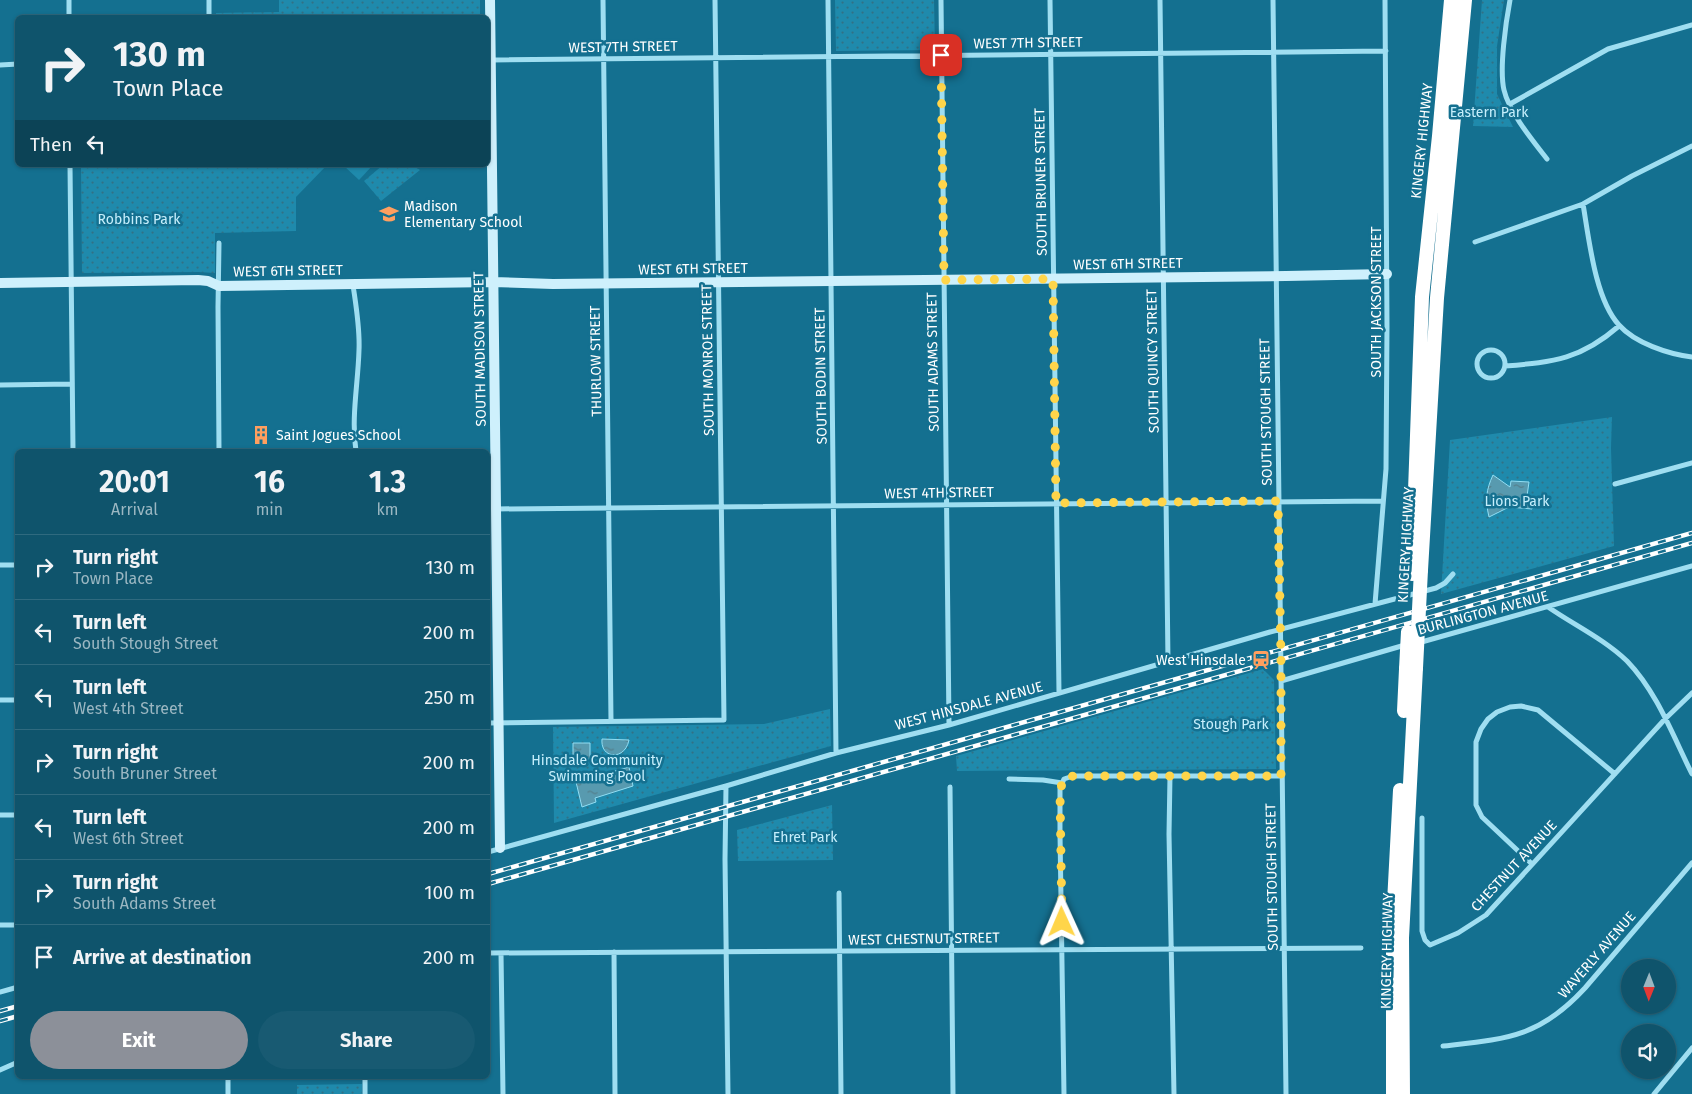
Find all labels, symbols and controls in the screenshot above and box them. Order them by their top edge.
text: 130 m [113,33,206,75]
pin [920,34,962,76]
street label: WEST 7TH STREET [973,34,1083,52]
icon: right [30,35,95,100]
street label: WEST 7TH STREET [568,38,678,56]
icon: arrive [927,41,955,69]
text: Town Place [113,75,223,102]
street label: KINGERY HIGHWAY [1407,82,1437,200]
park label: Eastern Park [1450,104,1529,121]
street label: SOUTH BRUNER STREET [1031,107,1051,256]
icon: left [82,130,110,158]
text: Then [30,133,72,156]
place label: Madison Elementary School [404,198,522,231]
school or university icon: Madison Elementary School [378,203,400,225]
park label: Robbins Park [97,211,181,228]
street label: SOUTH JACKSON STREET [1368,226,1385,378]
street label: WEST 6TH STREET [1073,255,1184,273]
street label: WEST 6TH STREET [638,260,749,278]
street label: WEST 6TH STREET [233,262,344,280]
street label: SOUTH MADISON STREET [470,271,490,427]
street label: SOUTH MONROE STREET [698,283,718,436]
street label: SOUTH QUINCY STREET [1143,288,1163,433]
street label: SOUTH ADAMS STREET [923,291,943,432]
street label: THURLOW STREET [587,305,605,417]
street label: SOUTH BODIN STREET [811,307,831,445]
street label: SOUTH STOUGH STREET [1256,337,1276,486]
building icon: Saint Jogues School [250,424,272,446]
place label: Saint Jogues School [276,427,401,444]
text: 20:01 [99,464,170,500]
text: 16 [254,464,285,500]
text: 1.3 [369,464,406,500]
street label: WEST 4TH STREET [884,484,995,502]
street label: KINGERY HIGHWAY [1394,486,1418,604]
park label: Lions Park [1484,493,1550,510]
text: Arrival [111,500,158,519]
text: min [256,500,283,519]
text: km [376,500,398,519]
text: Turn right [73,546,158,569]
icon: right [30,553,58,581]
text: 130 m [425,556,475,579]
text: Town Place [73,569,153,588]
street label: BURLINGTON AVENUE [1416,587,1550,639]
text: Turn left [73,611,147,634]
icon: left [30,618,58,646]
text: 200 m [423,621,475,644]
text: South Stough Street [73,634,218,653]
station icon: West Hinsdale [1250,649,1272,671]
place label: West Hinsdale [1156,652,1246,669]
text: Turn left [73,676,147,699]
street label: WEST HINSDALE AVENUE [893,678,1045,734]
icon: left [30,683,58,711]
text: 250 m [424,686,475,709]
text: West 4th Street [73,699,184,718]
park label: Stough Park [1193,716,1270,733]
text: Turn right [73,741,158,764]
icon: right [30,748,58,776]
text: 200 m [423,751,475,774]
park label: Hinsdale Community Swimming Pool [531,752,663,785]
text: South Bruner Street [73,764,217,783]
street label: SOUTH STOUGH STREET [1262,802,1282,951]
text: Turn left [73,806,147,829]
icon: left [30,813,58,841]
text: 200 m [423,816,475,839]
street label: CHESTNUT AVENUE [1467,817,1561,915]
text: West 6th Street [73,829,184,848]
park label: Ehret Park [773,829,838,846]
text: Turn right [73,871,158,894]
icon: right [30,878,58,906]
text: 100 m [424,881,475,904]
street label: KINGERY HIGHWAY [1377,892,1397,1009]
text: South Adams Street [73,894,216,913]
position arrow [1035,895,1087,947]
street label: WAVERLY AVENUE [1555,908,1639,1002]
street label: WEST CHESTNUT STREET [848,929,1001,949]
icon: arrive [30,943,58,971]
text: Arrive at destination [73,946,252,969]
text: 200 m [423,946,475,969]
north arrow [1621,959,1676,1014]
map controls [1621,959,1676,1079]
button: Exit [30,1011,248,1069]
button: Share [258,1011,475,1069]
button: sound [1621,1024,1676,1079]

